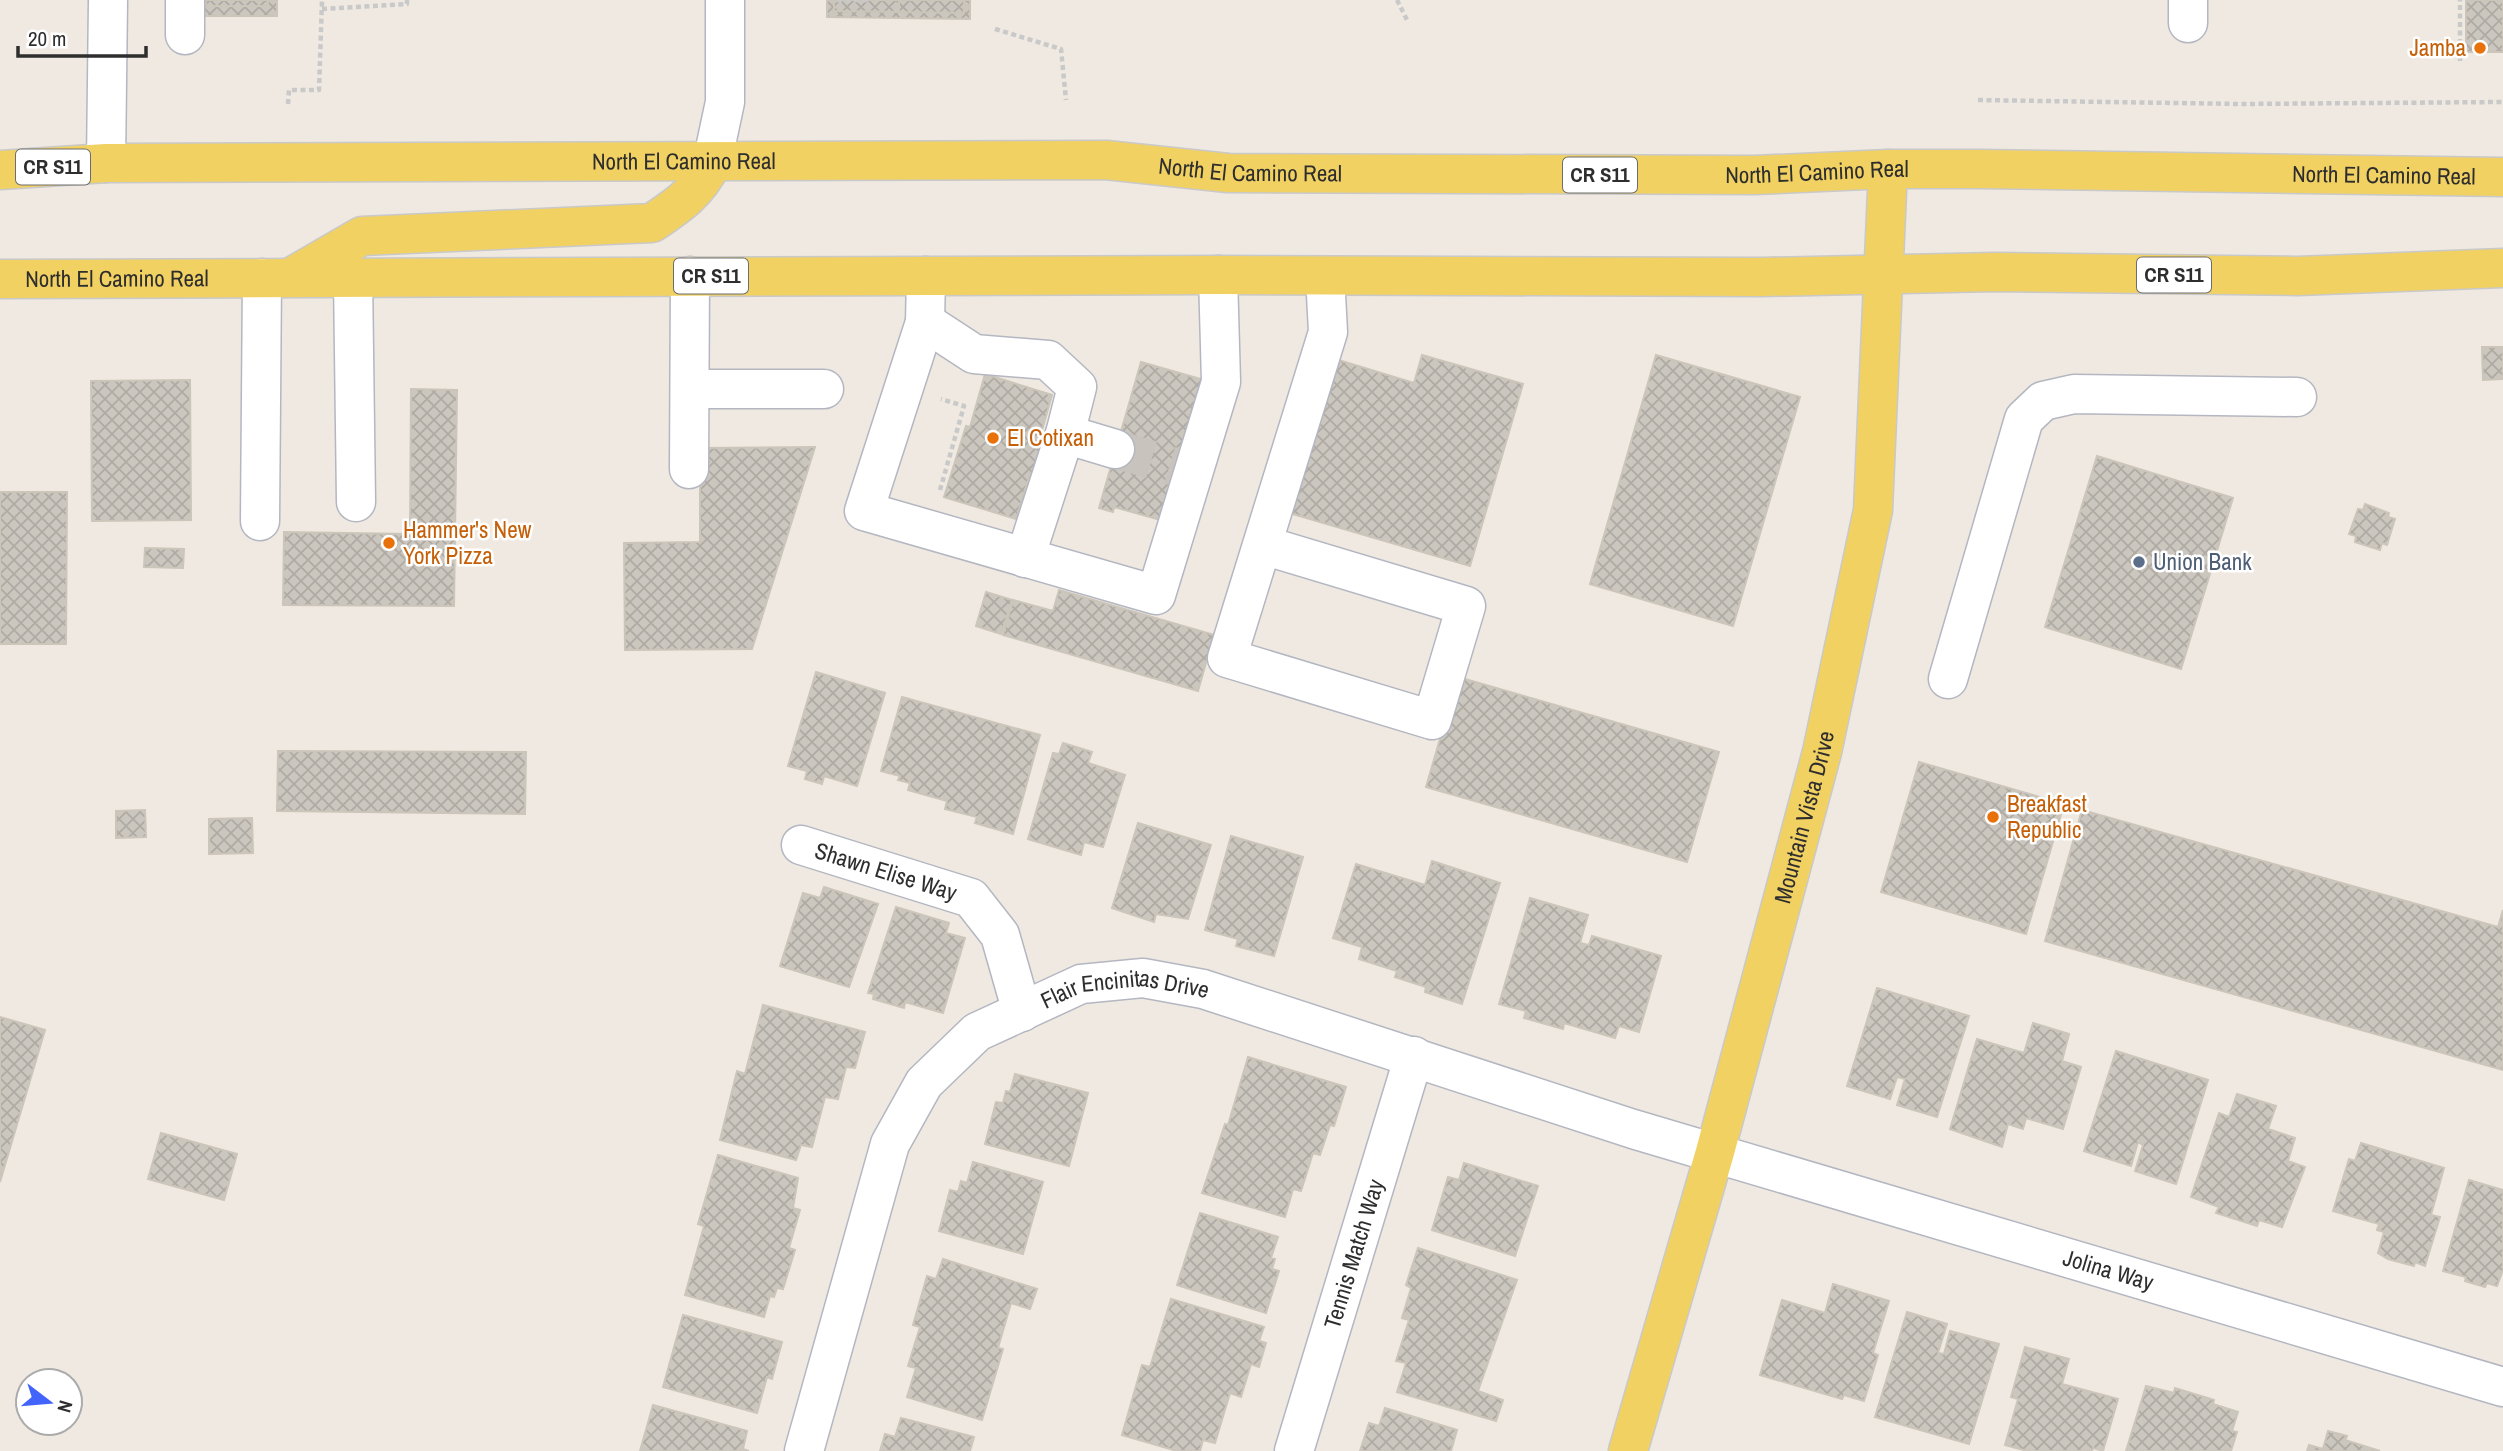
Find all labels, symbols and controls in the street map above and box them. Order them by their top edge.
scale bar [18,14,145,58]
text: 20 m [28,24,66,53]
place label: Jamba [2409,32,2467,63]
marker: Jamba [2472,40,2488,56]
street label: North El Camino Real [592,145,776,177]
road number: CR S11 [16,150,90,184]
street label: North El Camino Real [1157,150,1342,188]
street label: North El Camino Real [1725,153,1909,190]
road number: CR S11 [1563,158,1637,192]
street label: North El Camino Real [2292,158,2476,192]
road number: CR S11 [674,258,748,294]
road number: CR S11 [2137,258,2211,292]
street label: North El Camino Real [25,262,209,294]
place label: El Cotixan [1007,422,1094,453]
marker: El Cotixan [985,430,1001,446]
place label: Hammer's New York Pizza [403,514,532,571]
marker: Hammer's New York Pizza [381,535,397,551]
place label: Union Bank [2153,546,2252,577]
marker: Union Bank [2131,554,2147,570]
street label: Mountain Vista Drive [1766,728,1841,907]
place label: Breakfast Republic [2007,788,2087,845]
marker: Breakfast Republic [1985,809,2001,825]
street label: Shawn Elise Way [811,834,962,908]
street label: Flair Encinitas Drive [1035,962,1214,1016]
street label: Tennis Match Way [1316,1175,1391,1332]
street label: Jolina Way [2060,1241,2158,1298]
north arrow [14,1367,84,1437]
text: N [51,1398,79,1416]

